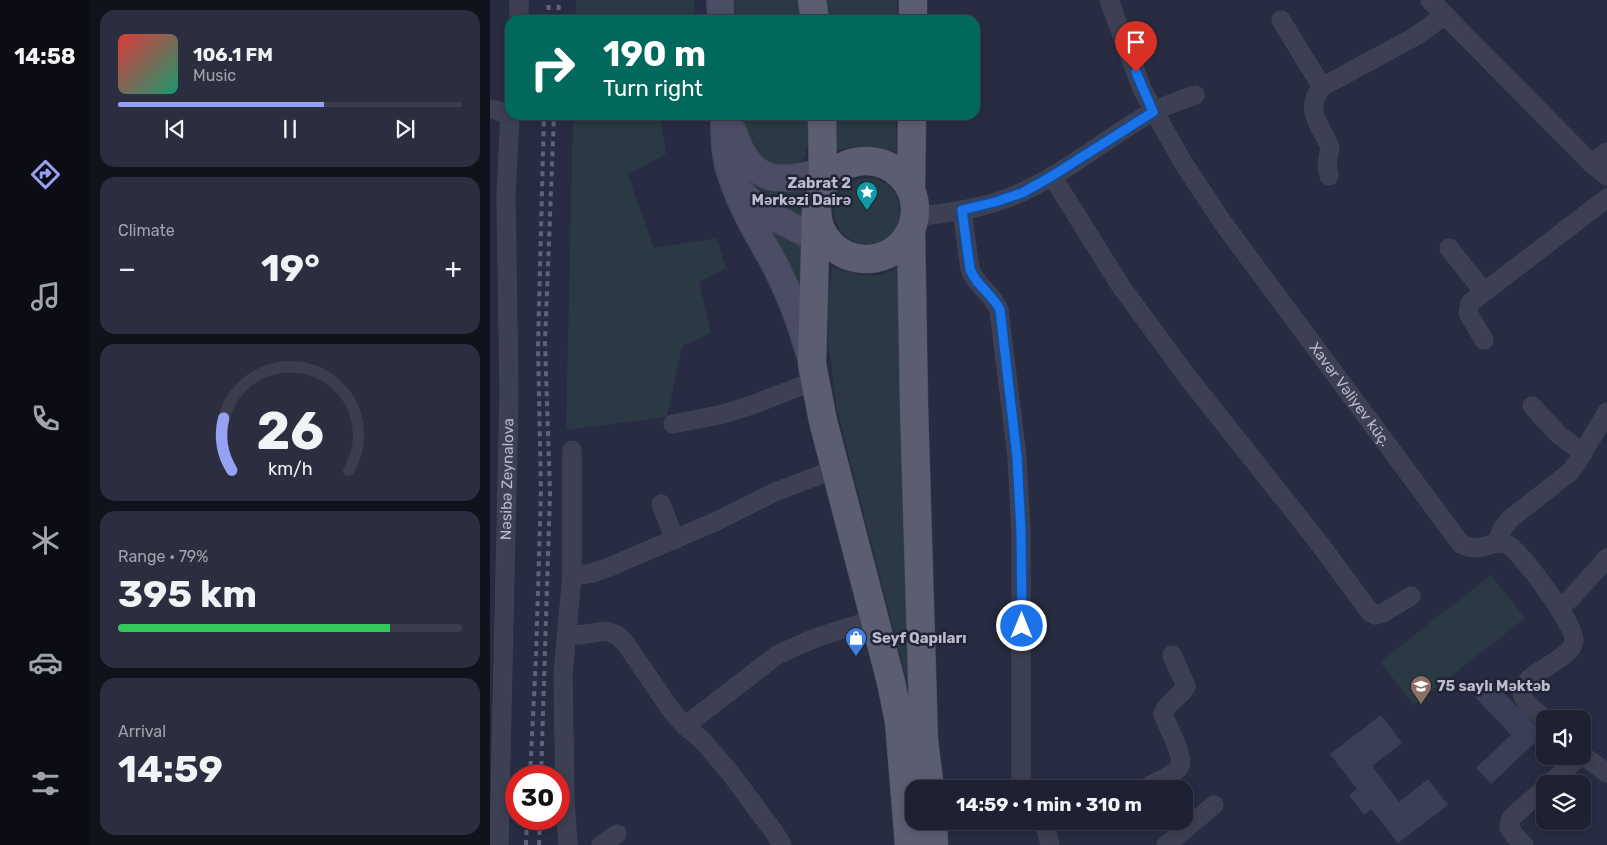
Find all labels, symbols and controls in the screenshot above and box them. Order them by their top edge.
pin [1115,21,1157,72]
icon: arrive [1122,28,1150,56]
text: 190 m [603,33,706,75]
icon: right [520,35,585,100]
text: 14:58 [14,43,76,70]
text: 106.1 FM [193,43,273,66]
text: Music [193,66,236,85]
text: Turn right [603,75,703,102]
icon: previous [161,115,189,143]
icon: pause [276,115,304,143]
icon: next [391,115,419,143]
icon: directions [28,157,63,192]
place label: Zabrat 2 Mərkəzi Dairə [751,174,851,209]
place icon: Zabrat 2 Mərkəzi Dairə [855,180,879,211]
text: Climate [118,221,175,240]
text: 19° [261,245,320,291]
text: − [118,252,136,285]
text: + [445,252,462,285]
icon: music [28,279,63,314]
street label: Xavər Vəliyev küç. [1306,339,1395,450]
text: 26 [256,400,324,462]
icon: phone [28,401,63,436]
street label: Nəsibə Zeynalova [497,418,517,540]
text: km/h [268,458,312,479]
icon: climate [28,523,63,558]
text: Range · 79% [118,547,209,566]
text: 395 km [118,571,257,617]
position arrow [995,599,1047,651]
shop icon: Seyf Qapıları [844,626,868,657]
place label: Seyf Qapıları [872,629,967,647]
icon: car [28,645,63,680]
school or university icon: 75 saylı Məktəb [1409,674,1433,705]
place label: 75 saylı Məktəb [1437,677,1550,695]
map controls [1536,710,1591,830]
button: sound [1536,710,1591,765]
text: Arrival [118,722,166,741]
text: 14:59 [118,746,223,792]
speed limit sign: 30 [505,765,570,830]
icon: filters [28,766,63,801]
button: layers [1536,775,1591,830]
text: 14:59 · 1 min · 310 m [956,793,1142,816]

